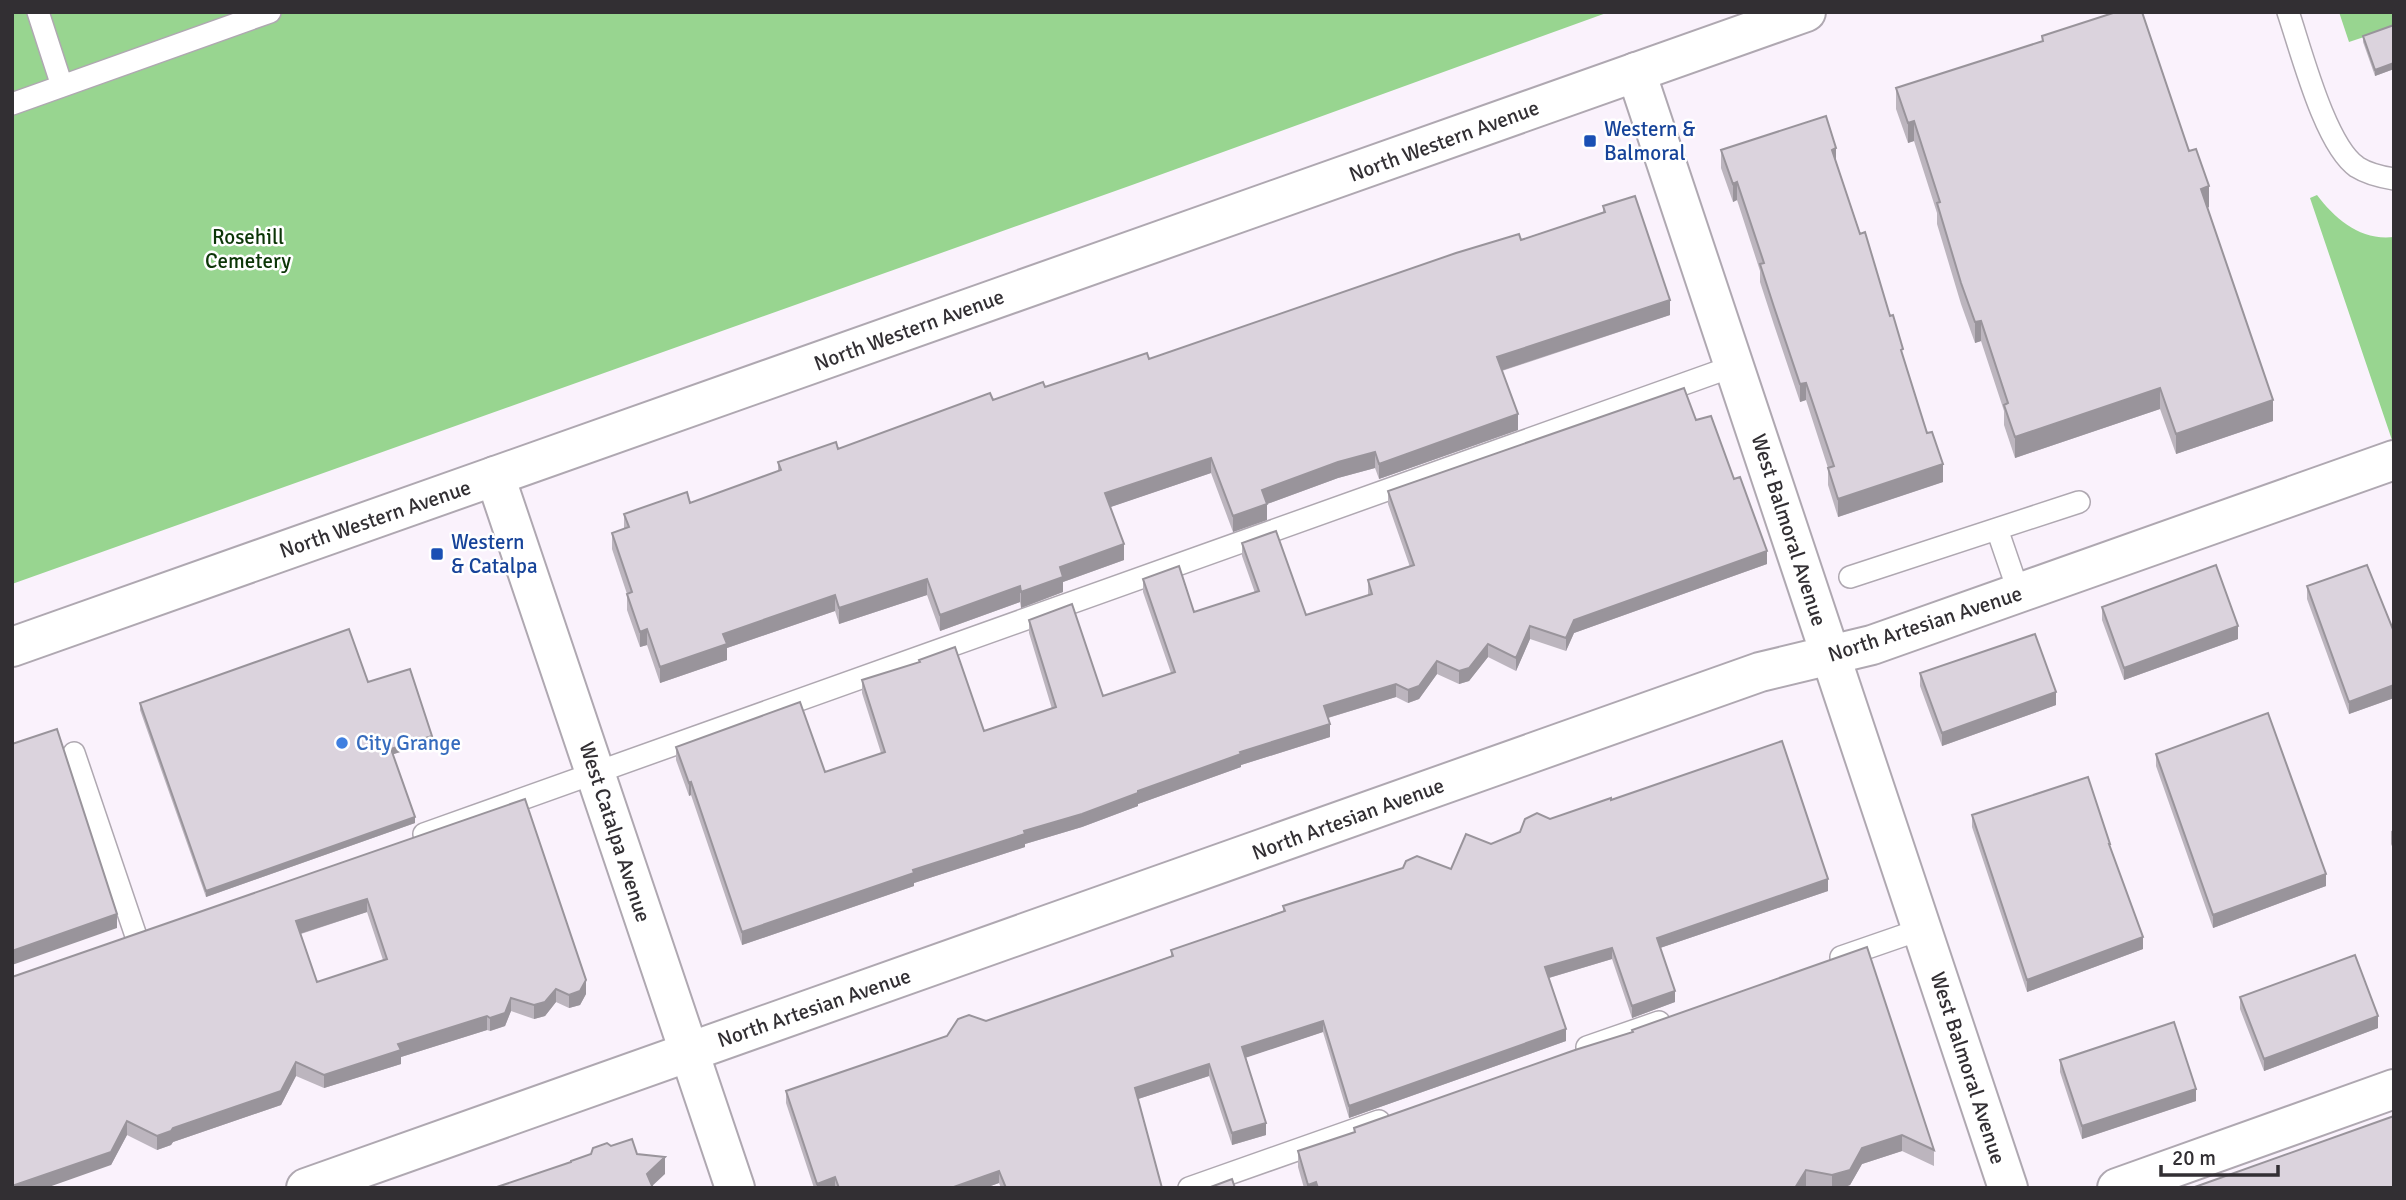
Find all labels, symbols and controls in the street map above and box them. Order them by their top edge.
street label: North Western Avenue [1345,94,1543,188]
place label: Western & Balmoral [1604,116,1695,166]
marker: Western & Balmoral [1582,133,1598,149]
park label: Rosehill Cemetery [205,224,291,274]
street label: North Western Avenue [810,283,1008,377]
street label: West Balmoral Avenue [1746,431,1832,629]
street label: North Western Avenue [276,474,474,564]
place label: Western & Catalpa [451,529,538,579]
marker: Western & Catalpa [429,546,445,562]
street label: North Artesian Avenue [1825,580,2025,668]
place label: City Grange [356,730,461,756]
marker: City Grange [334,735,350,751]
street label: West Catalpa Avenue [574,739,656,925]
street label: North Artesian Avenue [1248,772,1448,866]
street label: North Artesian Avenue [714,963,914,1053]
street label: West Balmoral Avenue [1925,969,2011,1167]
scale bar [2161,1134,2278,1178]
text: 20 m [2172,1145,2216,1171]

